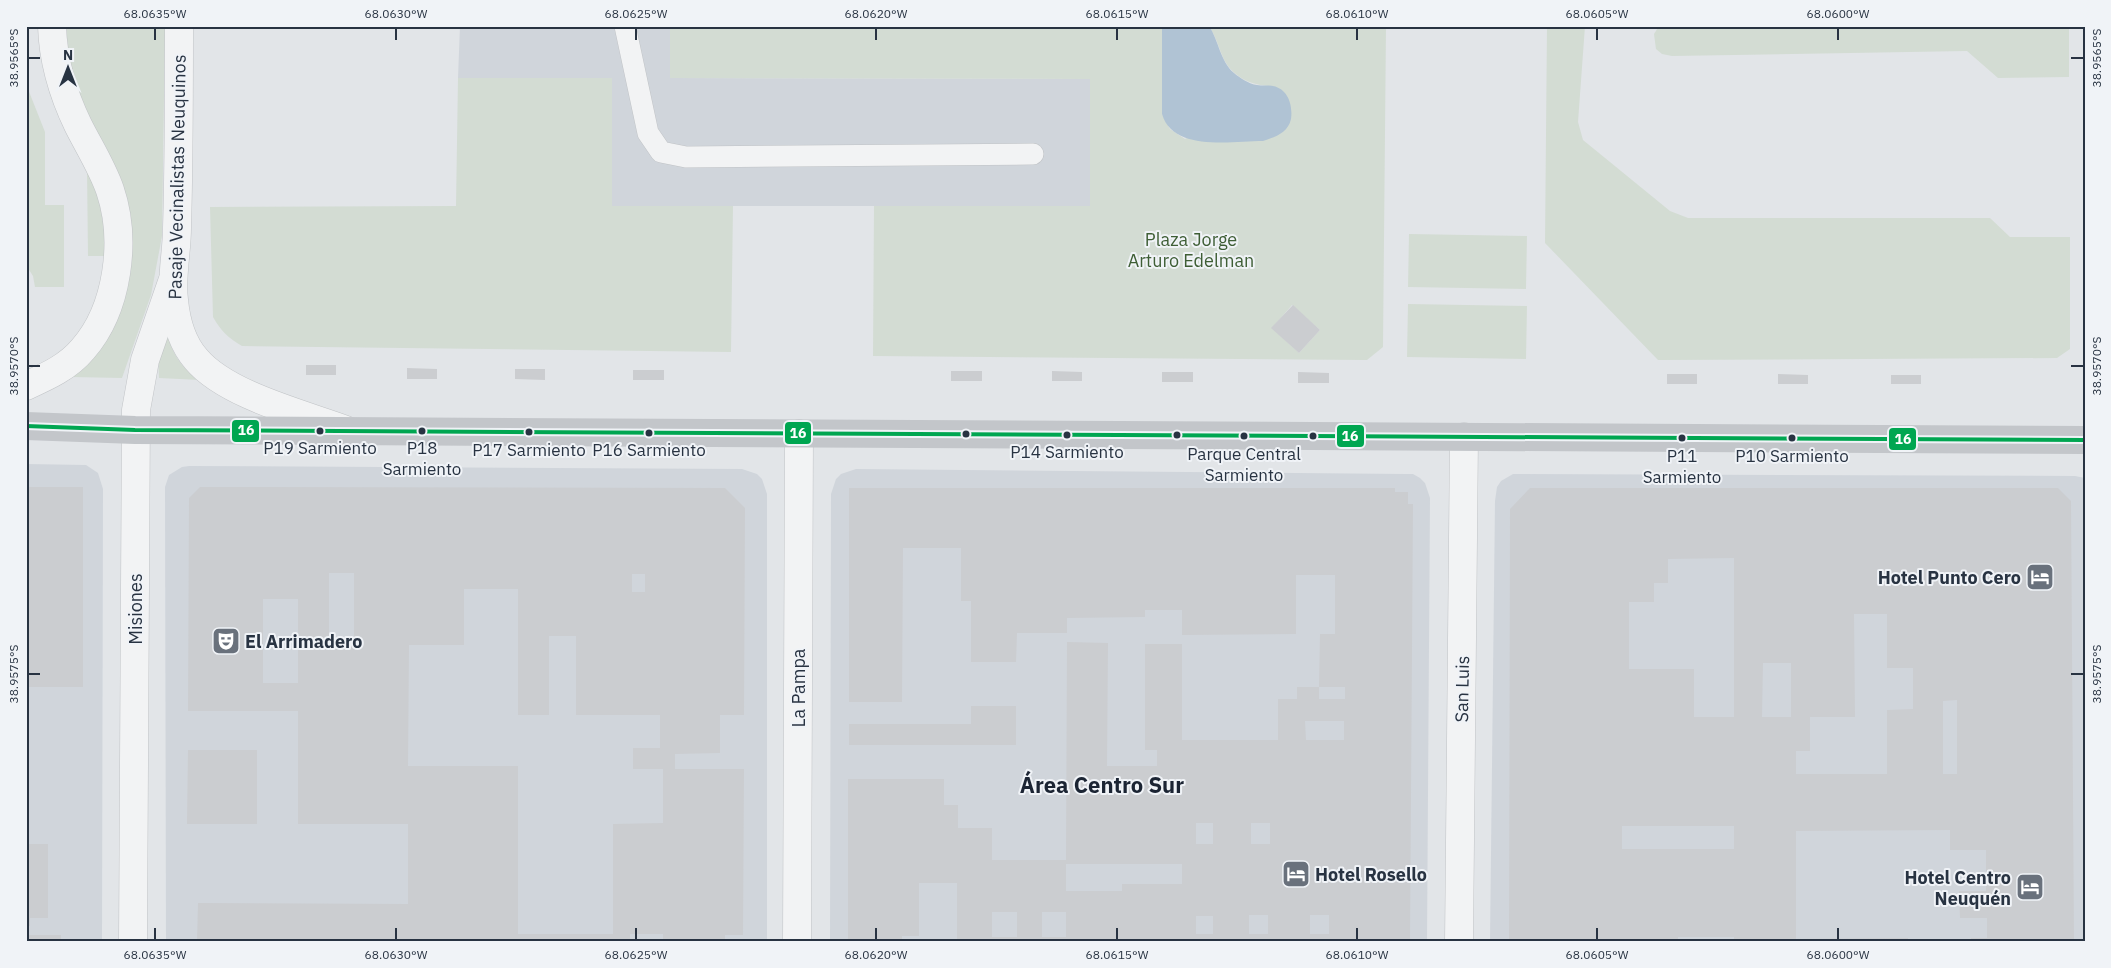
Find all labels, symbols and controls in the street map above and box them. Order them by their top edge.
text: 68.0635°W [124,6,187,21]
text: 68.0630°W [365,6,428,21]
text: 68.0625°W [605,6,668,21]
text: 68.0620°W [845,6,908,21]
text: 68.0615°W [1086,6,1149,21]
text: 68.0610°W [1326,6,1389,21]
text: 68.0605°W [1566,6,1629,21]
text: 68.0600°W [1807,6,1870,21]
text: 38.9565°S [6,28,21,88]
text: 38.9565°S [2089,28,2104,88]
north arrow [42,42,92,92]
text: N [63,46,73,64]
street label: Pasaje Vecinalistas Neuquinos [163,54,191,300]
park label: Plaza Jorge Arturo Edelman [1128,228,1254,272]
text: 38.9570°S [6,336,21,396]
text: 38.9570°S [2089,336,2104,396]
line badge: 16 [231,419,260,443]
text: 16 [238,421,254,439]
line badge: 16 [784,421,812,445]
text: 16 [790,424,806,442]
line badge: 16 [1336,424,1365,448]
marker: P19 Sarmiento [315,426,325,436]
marker: P18 Sarmiento [417,426,427,436]
marker: P17 Sarmiento [524,427,534,437]
text: 16 [1342,427,1358,445]
line badge: 16 [1888,427,1917,451]
marker: P16 Sarmiento [644,428,654,438]
unlabelled marker [961,429,971,439]
marker: P14 Sarmiento [1062,430,1072,440]
unlabelled marker [1172,430,1182,440]
text: 16 [1895,430,1911,448]
marker: Parque Central Sarmiento [1239,431,1249,441]
unlabelled marker [1308,431,1318,441]
marker: P11 Sarmiento [1677,433,1687,443]
marker: P10 Sarmiento [1787,433,1797,443]
place label: P19 Sarmiento [263,437,377,459]
place label: P18 Sarmiento [383,437,461,480]
place label: P17 Sarmiento [472,439,586,461]
place label: P16 Sarmiento [592,439,706,461]
place label: P14 Sarmiento [1010,441,1124,463]
place label: Parque Central Sarmiento [1187,443,1301,486]
place label: P11 Sarmiento [1643,445,1721,488]
place label: P10 Sarmiento [1735,445,1849,467]
hotel icon: Hotel Punto Cero [2025,562,2055,592]
place label: Hotel Punto Cero [1878,566,2021,589]
street label: Misiones [124,573,147,645]
theatre icon: El Arrimadero [211,626,241,656]
place label: El Arrimadero [245,630,362,653]
text: 38.9575°S [6,644,21,704]
text: 38.9575°S [2089,644,2104,704]
street label: La Pampa [787,648,810,727]
street label: San Luis [1450,655,1474,723]
district label: Área Centro Sur [1020,770,1184,799]
hotel icon: Hotel Rosello [1281,859,1311,889]
place label: Hotel Rosello [1315,863,1427,886]
place label: Hotel Centro Neuquén [1904,866,2011,910]
hotel icon: Hotel Centro Neuquén [2015,872,2045,902]
text: 68.0635°W [124,947,187,962]
text: 68.0630°W [365,947,428,962]
text: 68.0625°W [605,947,668,962]
text: 68.0620°W [845,947,908,962]
text: 68.0615°W [1086,947,1149,962]
text: 68.0610°W [1326,947,1389,962]
text: 68.0605°W [1566,947,1629,962]
text: 68.0600°W [1807,947,1870,962]

